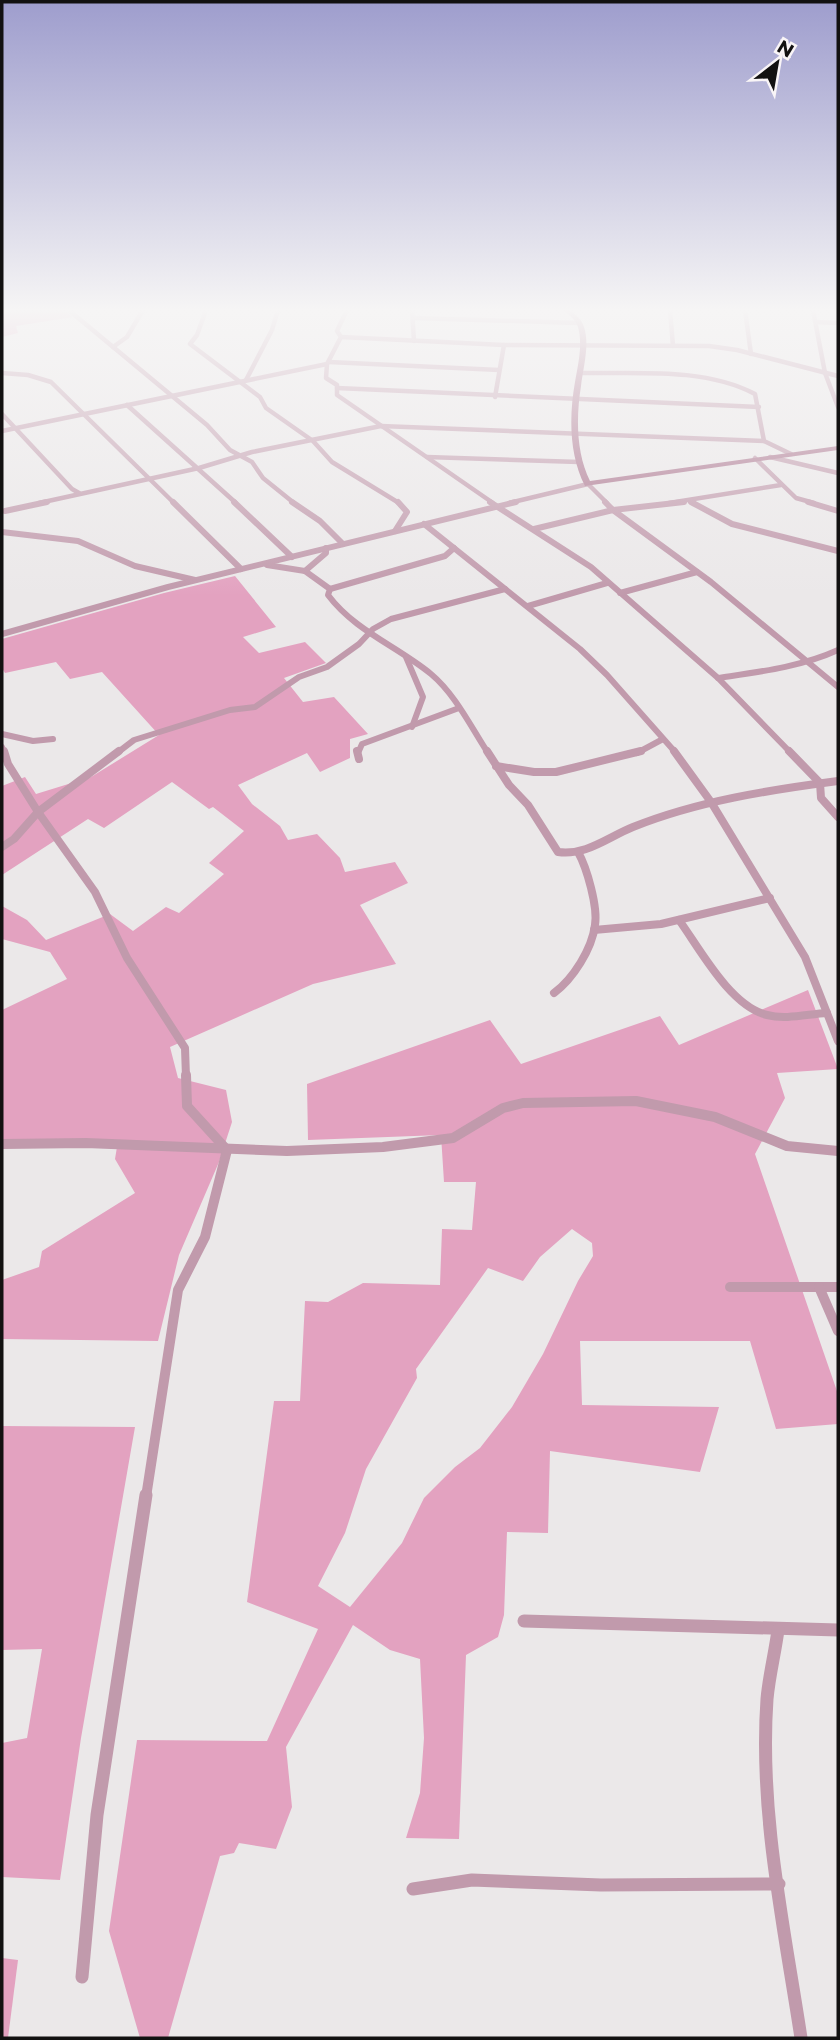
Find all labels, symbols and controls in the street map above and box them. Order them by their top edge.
north arrow [742,28,812,98]
text: N [773,35,798,63]

